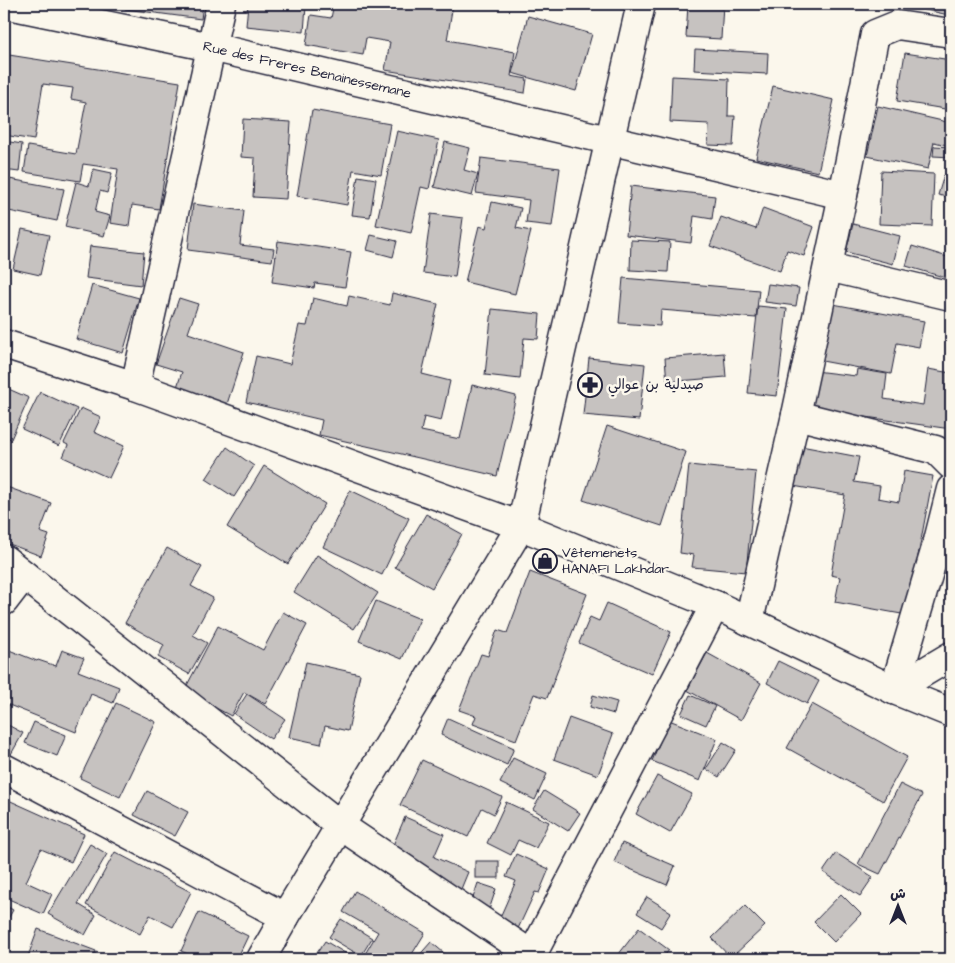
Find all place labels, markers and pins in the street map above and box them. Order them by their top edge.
pharmacy icon: صيدلية بن عوالي [577,372,603,398]
place label: صيدلية بن عوالي [608,375,704,397]
place label: Vêtemenets HANAFI Lakhdar [562,543,669,579]
shop icon: Vêtemenets HANAFI Lakhdar [532,548,558,574]

